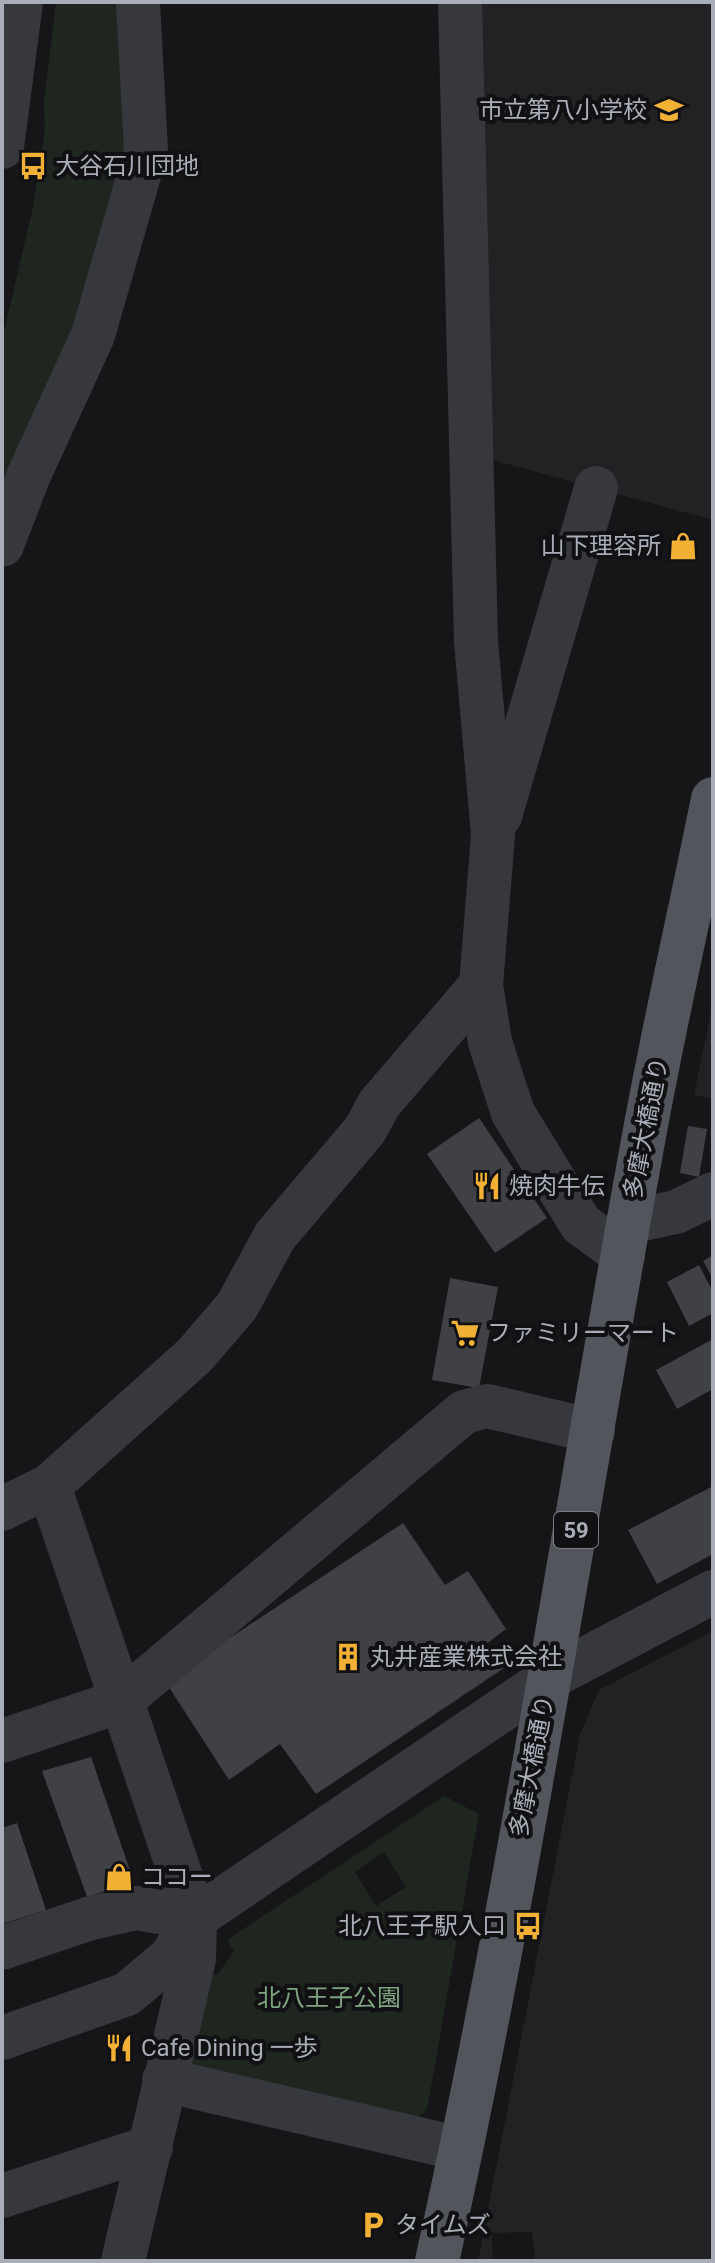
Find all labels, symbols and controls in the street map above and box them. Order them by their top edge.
school or university icon: 市立第八小学校 [654,95,684,125]
place label: 市立第八小学校 [479,96,647,124]
bus stop icon: 大谷石川団地 [18,151,48,181]
place label: 大谷石川団地 [55,152,199,180]
shop icon: 山下理容所 [668,531,698,561]
place label: 山下理容所 [541,532,661,560]
street label: 多摩大橋通り [619,1055,673,1201]
restaurant icon: 焼肉牛伝 [472,1171,502,1201]
place label: 焼肉牛伝 [509,1172,605,1200]
supermarket icon: ファミリーマート [450,1318,480,1348]
place label: ファミリーマート [487,1319,679,1347]
road number: 59 [554,1512,598,1548]
building icon: 丸井産業株式会社 [333,1642,363,1672]
place label: 丸井産業株式会社 [370,1643,562,1671]
street label: 多摩大橋通り [505,1693,559,1839]
shop icon: ココー [104,1862,134,1892]
place label: ココー [141,1863,213,1891]
bus stop icon: 北八王子駅入口 [513,1911,543,1941]
place label: 北八王子駅入口 [338,1912,506,1940]
park label: 北八王子公園 [257,1984,401,2012]
restaurant icon: Cafe Dining 一歩 [104,2033,134,2063]
place label: Cafe Dining 一歩 [141,2034,318,2062]
parking icon: タイムズ [358,2210,388,2240]
place label: タイムズ [395,2211,491,2239]

